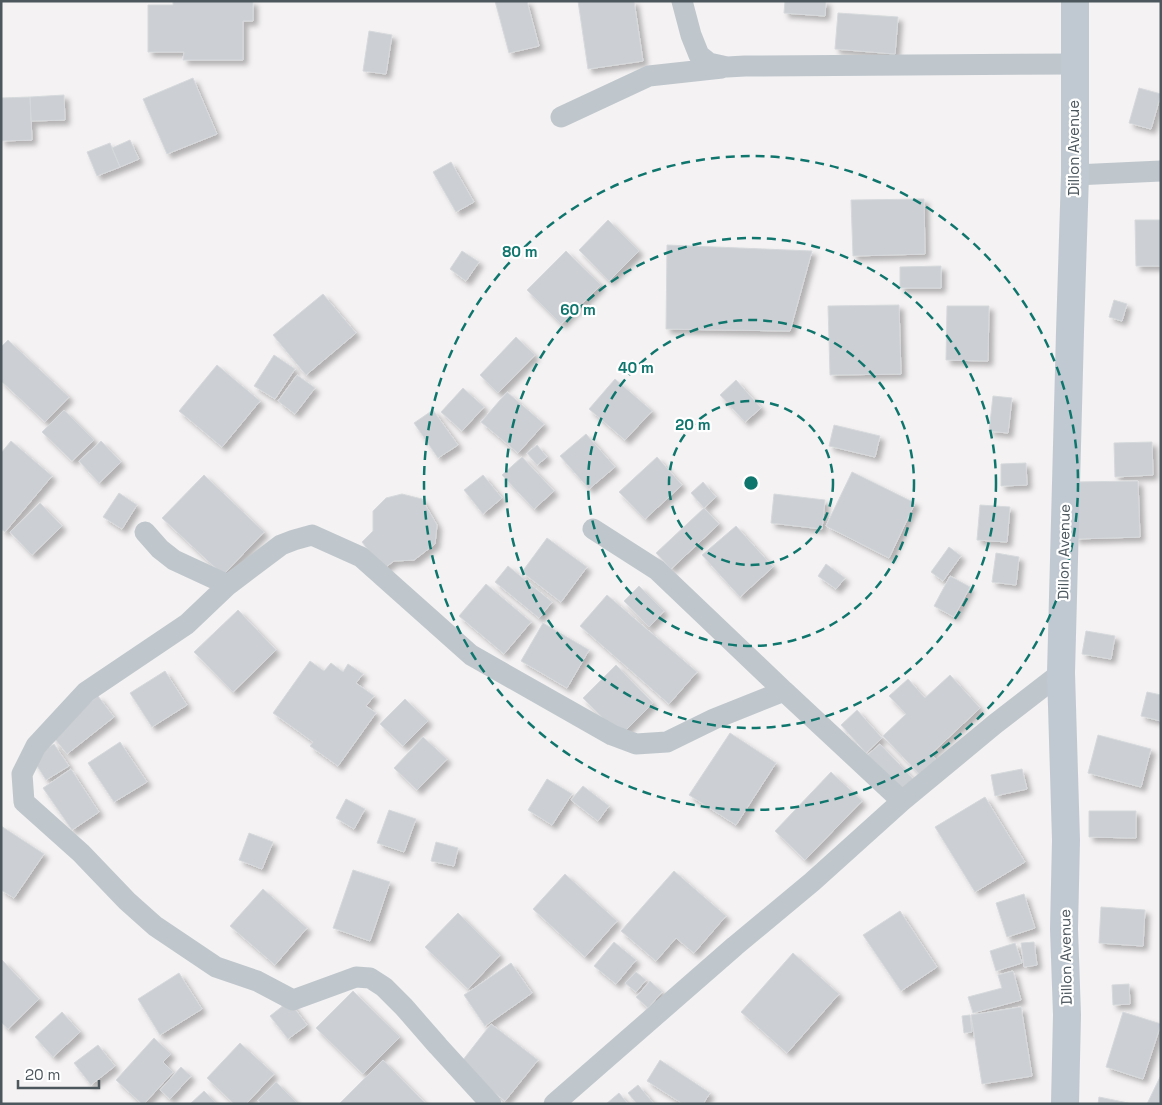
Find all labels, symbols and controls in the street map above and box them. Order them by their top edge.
street label: Dillon Avenue [1064,100,1083,196]
text: 80 m [502,242,538,261]
text: 60 m [560,300,596,319]
text: 40 m [618,358,654,377]
text: 20 m [675,415,711,434]
centre of rings [742,474,760,492]
street label: Dillon Avenue [1053,504,1074,600]
street label: Dillon Avenue [1055,909,1076,1005]
scale bar [18,1058,99,1090]
text: 20 m [25,1065,60,1084]

